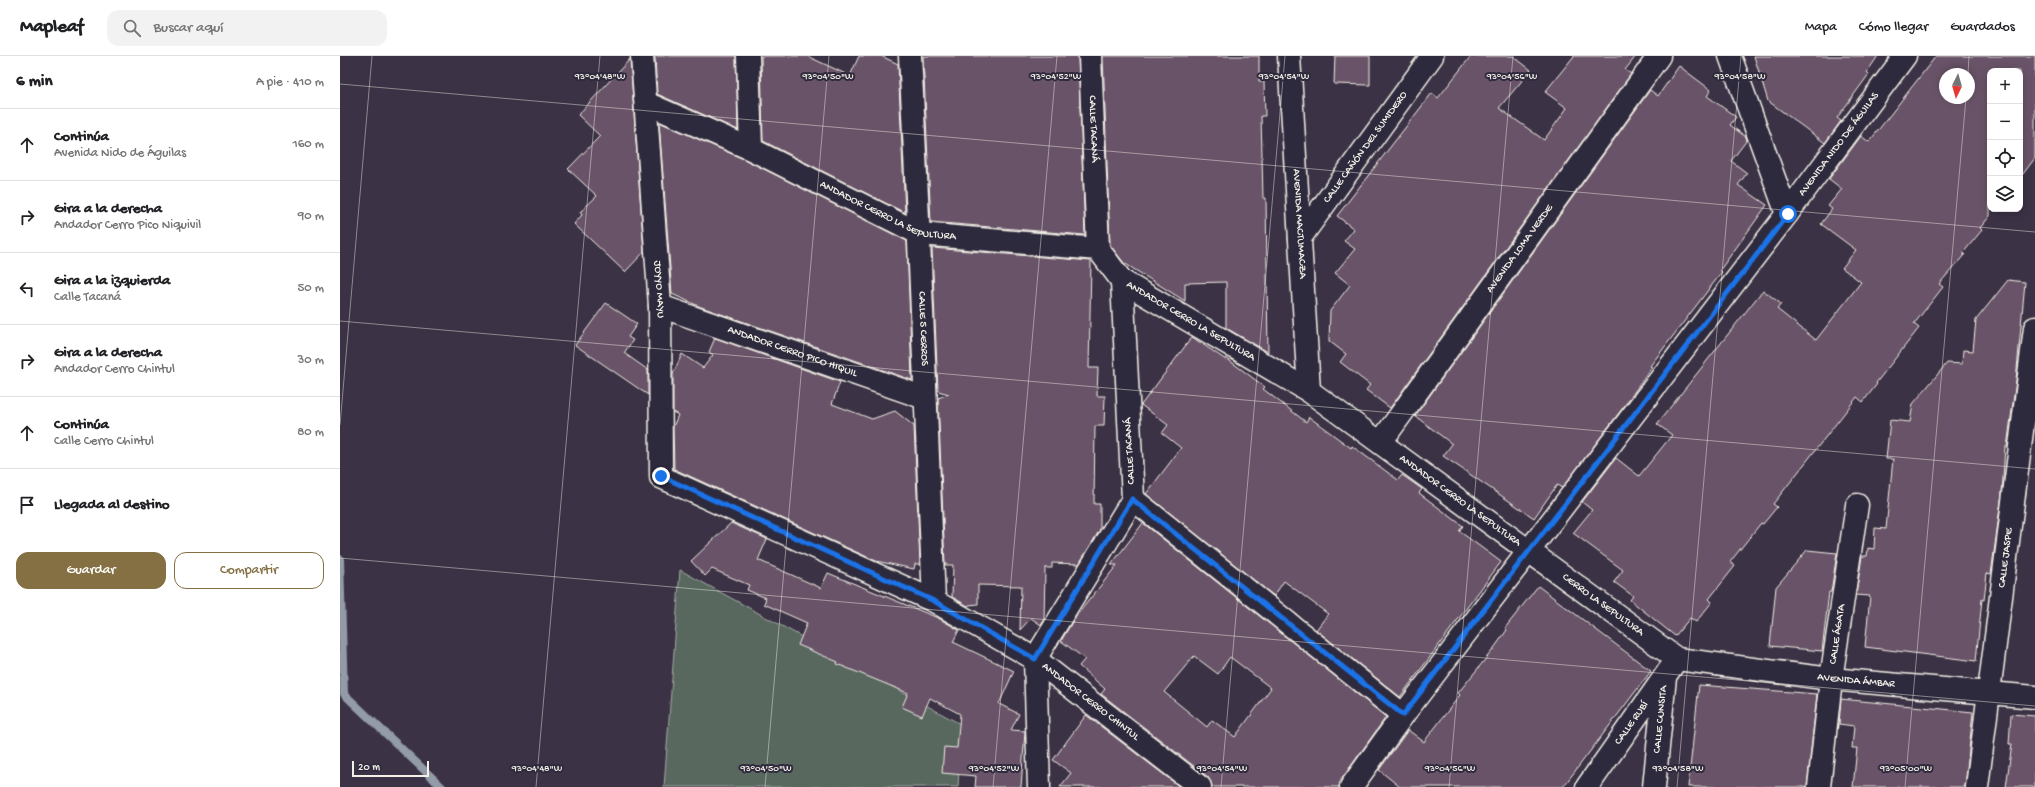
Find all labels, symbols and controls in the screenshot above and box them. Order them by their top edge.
search box [107,10,387,46]
text: Mapleaf [20,16,83,39]
icon: search [121,17,143,39]
text: Buscar aquí [153,19,224,37]
text: Mapa [1805,19,1837,36]
text: Cómo llegar [1859,19,1928,36]
text: Guardados [1950,19,2015,36]
north arrow [1939,68,1975,104]
map controls [1987,68,2023,212]
button: + [1987,68,2023,104]
text: 93°04'48"W [574,71,626,83]
text: 93°04'50"W [801,71,854,83]
text: 93°04'52"W [1030,71,1082,83]
text: 93°04'54"W [1258,71,1310,83]
text: 93°04'56"W [1486,71,1538,83]
text: 93°04'58"W [1713,71,1766,83]
text: 6 min [16,72,52,92]
text: A pie · 410 m [256,75,324,90]
street label: CALLE CAÑÓN DEL SUMIDERO [1321,89,1410,205]
street label: AVENIDA NIDO DE ÁGUILAS [1796,89,1882,199]
street label: CALLE TACANÁ [1086,95,1101,163]
button: − [1987,104,2023,140]
text: Continúa [54,128,109,146]
icon: ahead [16,134,38,156]
text: 160 m [292,137,324,152]
button: locate [1987,140,2023,176]
text: Avenida Nido de Águilas [54,146,186,161]
street label: AVENIDA MACTUMACZA [1290,168,1308,279]
button: layers [1987,176,2023,212]
street label: ANDADOR CERRO LA SEPULTURA [818,179,957,243]
text: Gira a la derecha [54,200,162,218]
street label: AVENIDA LOMA VERDE [1484,202,1557,295]
route start [1779,205,1797,223]
icon: right [16,206,38,228]
text: 90 m [298,209,324,224]
text: Andador Cerro Pico Niquivil [54,218,201,233]
street label: JOYYO MAYU [651,260,666,318]
text: Gira a la izquierda [54,272,170,290]
icon: left [16,278,38,300]
street label: ANDADOR CERRO LA SEPULTURA [1124,279,1258,364]
text: 50 m [297,281,324,296]
text: Calle Tacaná [54,290,121,305]
street label: CALLE 5 CERROS [915,291,930,367]
street label: ANDADOR CERRO PICO HIQUIL [726,324,860,380]
text: Gira a la derecha [54,344,162,362]
icon: right [16,350,38,372]
text: 30 m [298,353,324,368]
text: Andador Cerro Chintul [54,362,175,377]
text: Continúa [54,416,109,434]
street label: CALLE TACANÁ [1121,417,1138,485]
icon: ahead [16,422,38,444]
text: 80 m [297,425,324,440]
text: Calle Cerro Chintul [54,434,154,449]
street label: ANDADOR CERRO LA SEPULTURA [1397,453,1523,549]
route end [652,467,670,485]
icon: arrive [16,494,38,516]
text: Llegada al destino [54,496,170,514]
street label: CALLE JASPE [1996,526,2016,589]
button: Guardar [16,552,166,589]
button: Compartir [174,552,324,589]
street label: CERRO LA SEPULTURA [1560,571,1646,639]
street label: CALLE ÁGATA [1827,603,1848,665]
street label: ANDADOR CERRO CHINTUL [1039,660,1142,744]
street label: AVENIDA ÁMBAR [1817,671,1896,691]
street label: CALLE CUNSITA [1651,684,1670,754]
street label: CALLE RUBÍ [1612,698,1651,747]
scale bar [352,759,429,778]
text: 20 m [358,762,380,774]
text: 93°04'48"W [511,763,563,775]
text: 93°04'50"W [739,763,792,775]
text: 93°04'52"W [968,763,1020,775]
text: 93°04'54"W [1196,763,1248,775]
text: 93°04'56"W [1424,763,1476,775]
text: 93°04'58"W [1651,763,1704,775]
text: 93°05'00"W [1879,763,1933,775]

